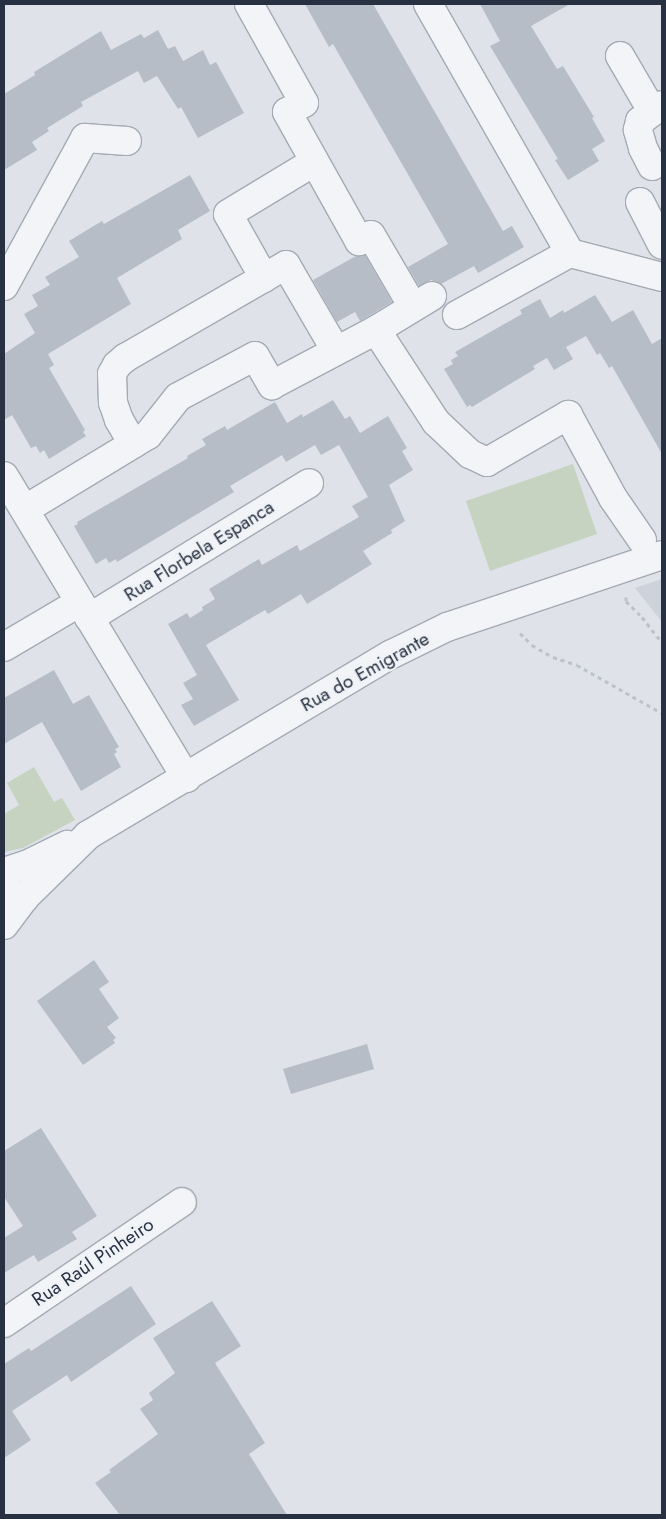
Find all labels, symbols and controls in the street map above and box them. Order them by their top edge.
street label: Rua Florbela Espanca [120,496,278,606]
street label: Rua do Emigrante [297,627,433,717]
street label: Rua Raúl Pinheiro [28,1213,158,1311]

